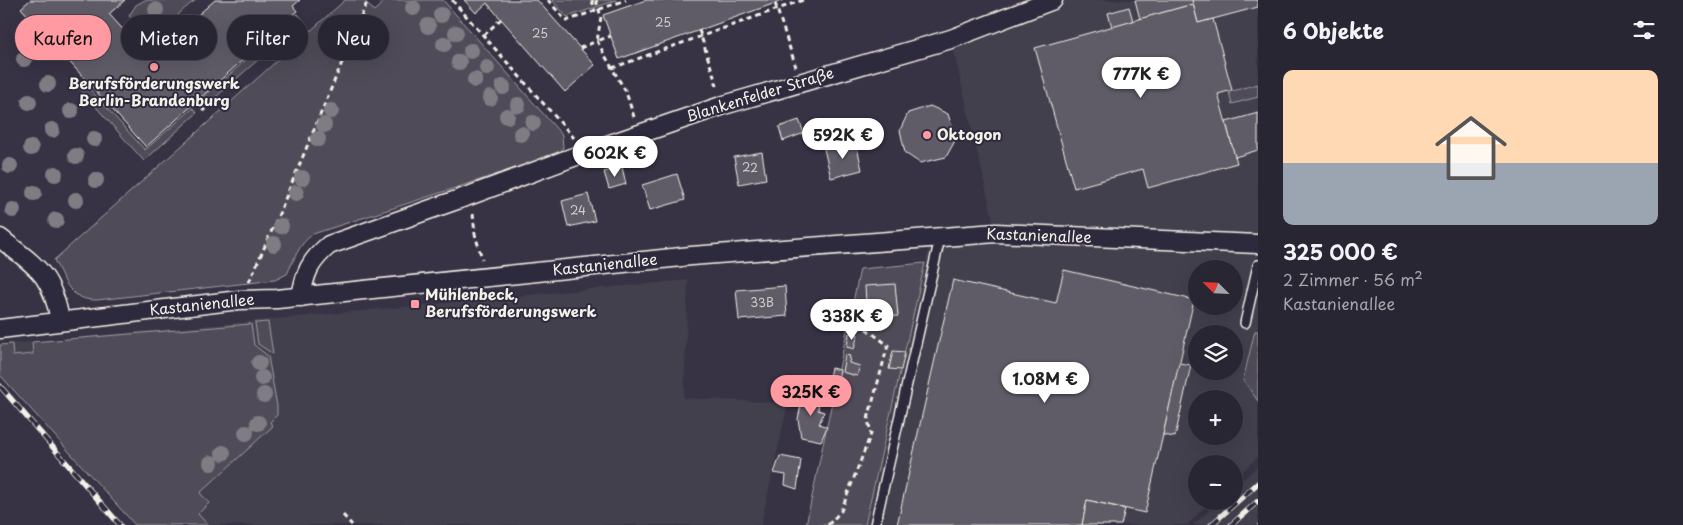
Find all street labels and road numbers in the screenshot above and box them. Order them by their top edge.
street label: Blankenfelder Straße [683,60,836,127]
street label: Kastanienallee [986,221,1092,248]
street label: Kastanienallee [551,247,658,280]
street label: Kastanienallee [148,287,255,320]

